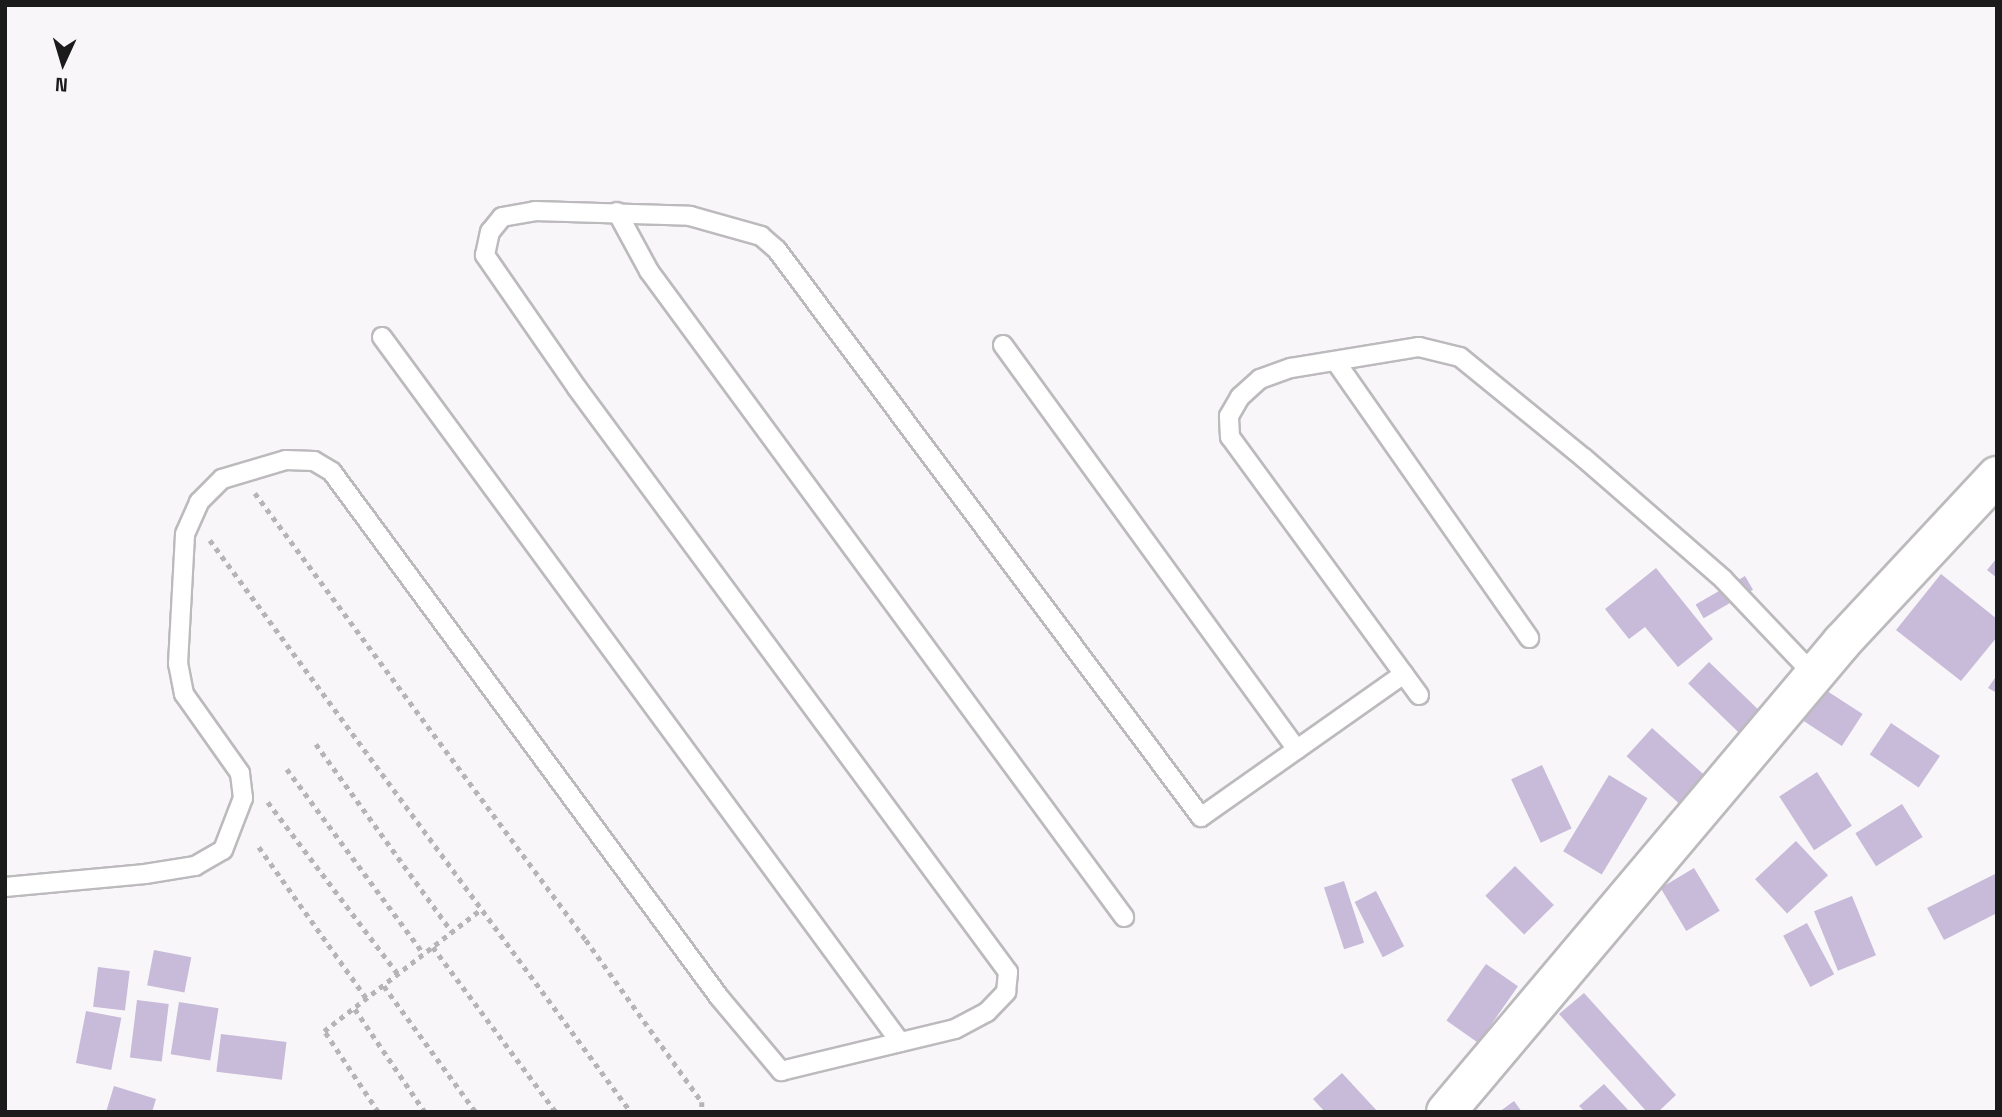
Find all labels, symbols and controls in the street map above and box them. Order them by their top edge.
north arrow [28,28,98,98]
text: N [54,72,69,97]

